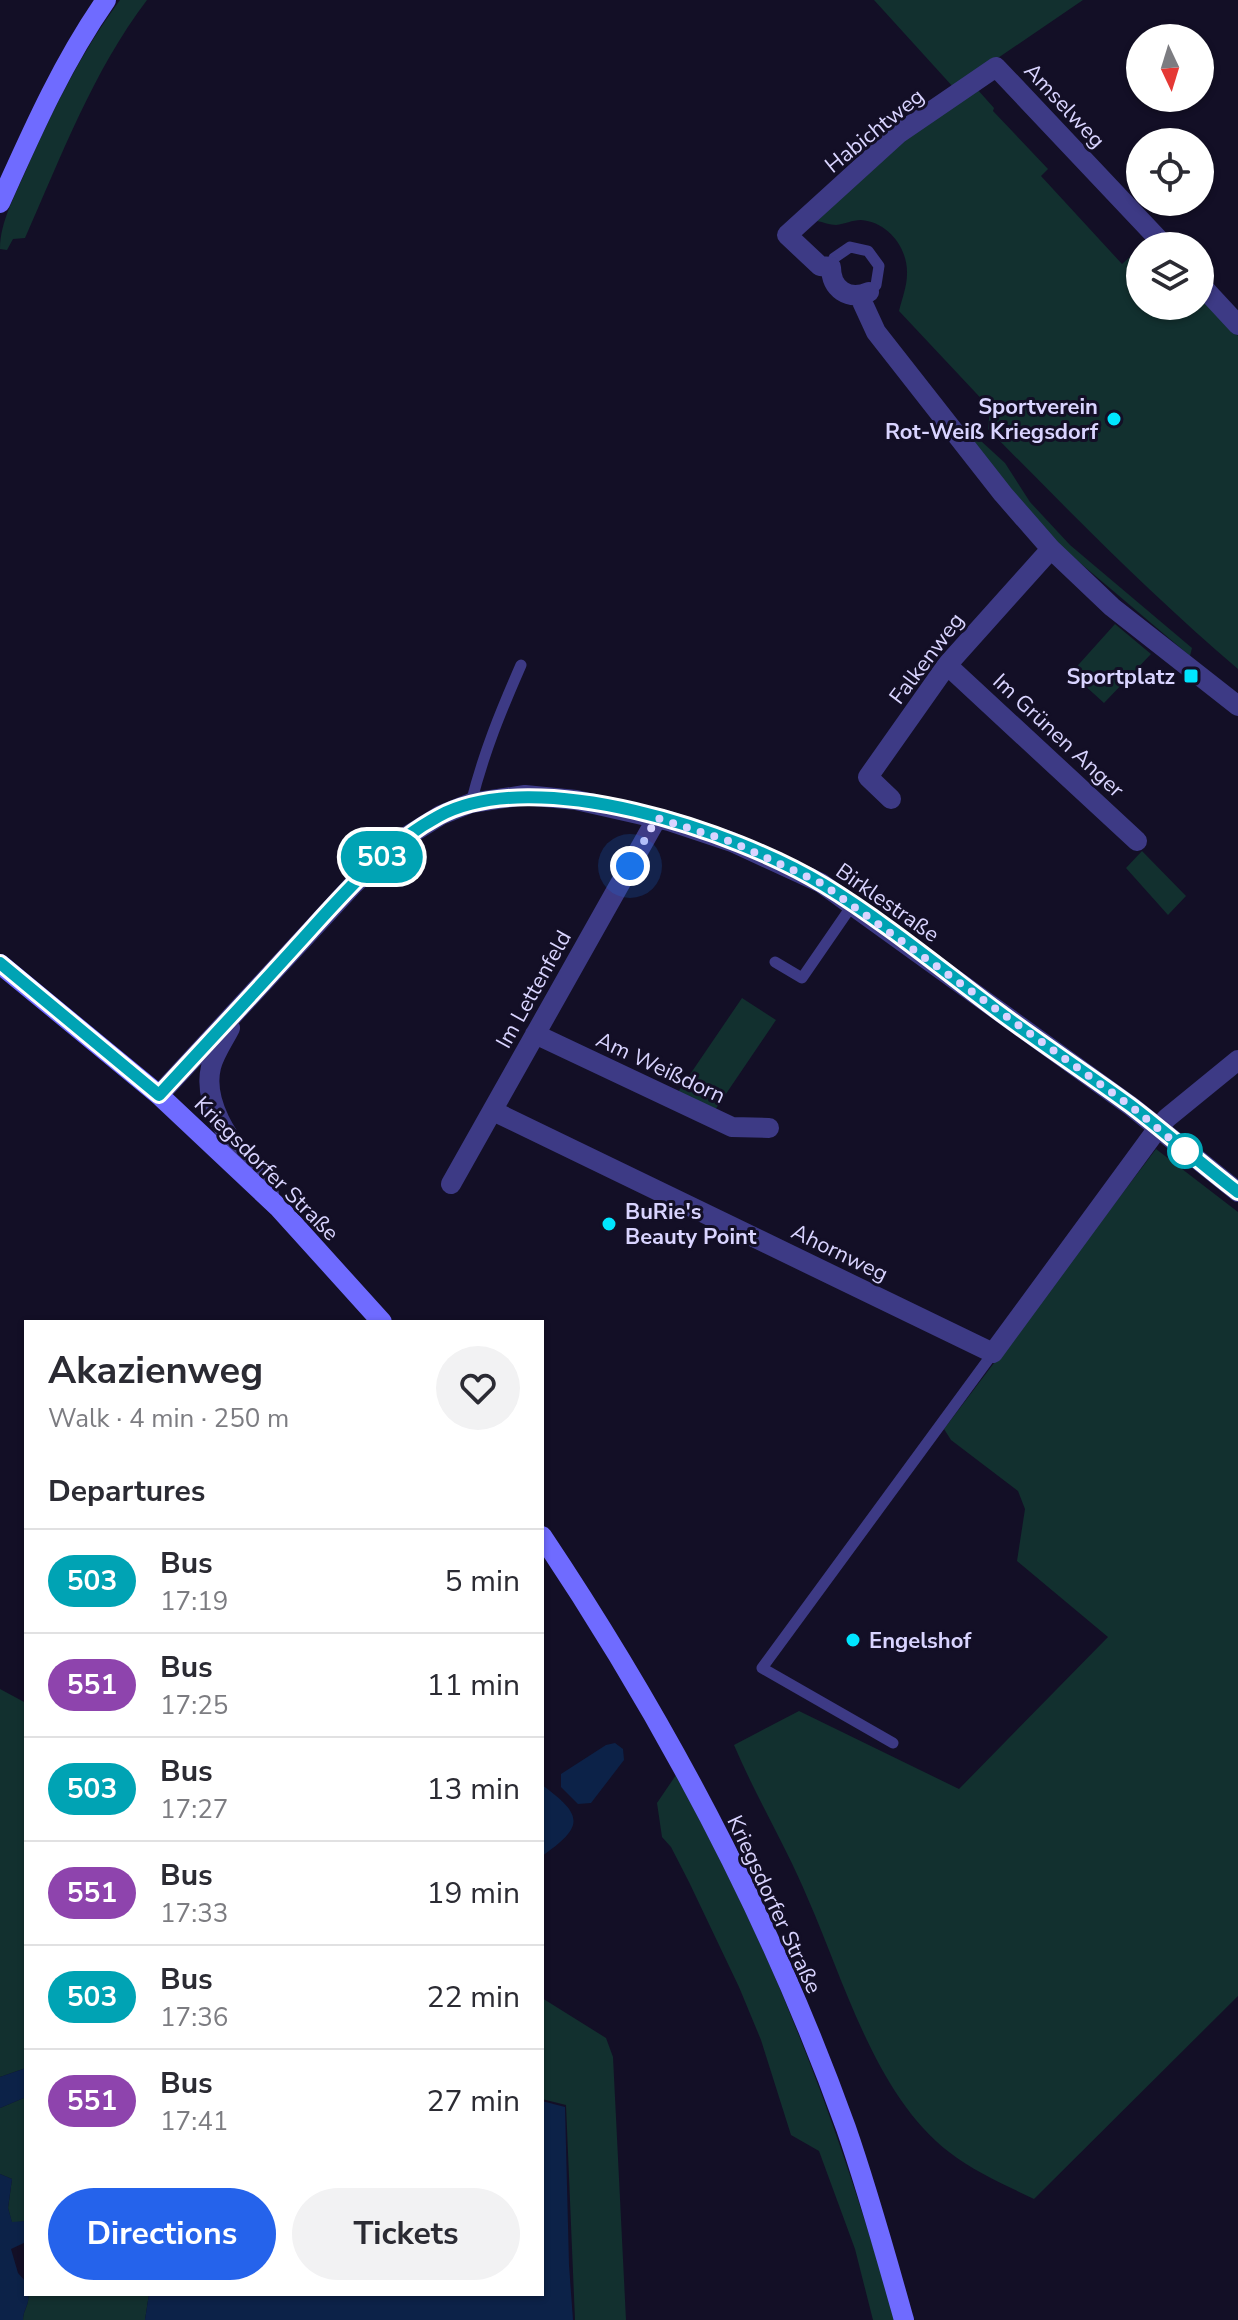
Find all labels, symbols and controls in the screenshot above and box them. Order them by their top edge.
north arrow [1126,24,1214,112]
map controls [1126,24,1214,320]
street label: Amselweg [1017,57,1112,155]
street label: Habichtweg [819,81,931,180]
button: locate [1126,128,1214,216]
button: layers [1126,232,1214,320]
place label: Sportverein Rot-Weiß Kriegsdorf [885,392,1099,447]
marker: Sportverein Rot-Weiß Kriegsdorf [1105,410,1123,428]
street label: Falkenweg [882,607,971,711]
place label: Sportplatz [1066,662,1175,692]
street label: Im Grünen Anger [986,667,1131,805]
marker: Sportplatz [1182,667,1200,685]
line badge: 503 [336,831,428,883]
text: 503 [357,838,407,876]
your location [610,846,650,886]
street label: Birklestraße [830,856,945,949]
street label: Im Lettenfeld [489,925,579,1054]
street label: Am Weißdorn [591,1025,730,1111]
street label: Kriegsdorfer Straße [187,1090,345,1248]
unlabelled marker [1168,1134,1202,1168]
place label: BuRie's Beauty Point [625,1197,757,1252]
marker: BuRie's Beauty Point [600,1215,618,1233]
street label: Ahornweg [786,1217,893,1289]
text: Akazienweg [48,1345,263,1396]
button: heart [436,1346,520,1430]
text: Walk · 4 min · 250 m [48,1401,289,1436]
text: Departures [48,1471,205,1512]
text: Bus [160,1543,213,1584]
text: 5 min [445,1561,520,1602]
text: 503 [67,1562,117,1600]
text: 17:19 [160,1584,228,1619]
place label: Engelshof [869,1626,972,1656]
marker: Engelshof [844,1631,862,1649]
text: Bus [160,1647,213,1688]
text: 11 min [427,1665,520,1706]
text: 551 [67,1666,117,1704]
text: 17:25 [160,1688,228,1723]
text: Bus [160,1751,213,1792]
text: 13 min [427,1769,520,1810]
text: 503 [67,1770,117,1808]
text: 17:27 [160,1792,228,1827]
street label: Kriegsdorfer Straße [720,1810,829,1998]
text: Bus [160,1855,213,1896]
text: 19 min [427,1873,520,1914]
text: 551 [67,1874,117,1912]
text: 17:33 [160,1896,228,1931]
text: Bus [160,1959,213,2000]
text: 22 min [427,1977,520,2018]
text: 503 [67,1978,117,2016]
text: 17:36 [160,2000,228,2035]
text: Bus [160,2063,213,2104]
text: 27 min [427,2081,520,2122]
text: 551 [67,2082,117,2120]
text: 17:41 [160,2104,228,2139]
button: Directions [48,2188,276,2280]
button: Tickets [292,2188,520,2280]

